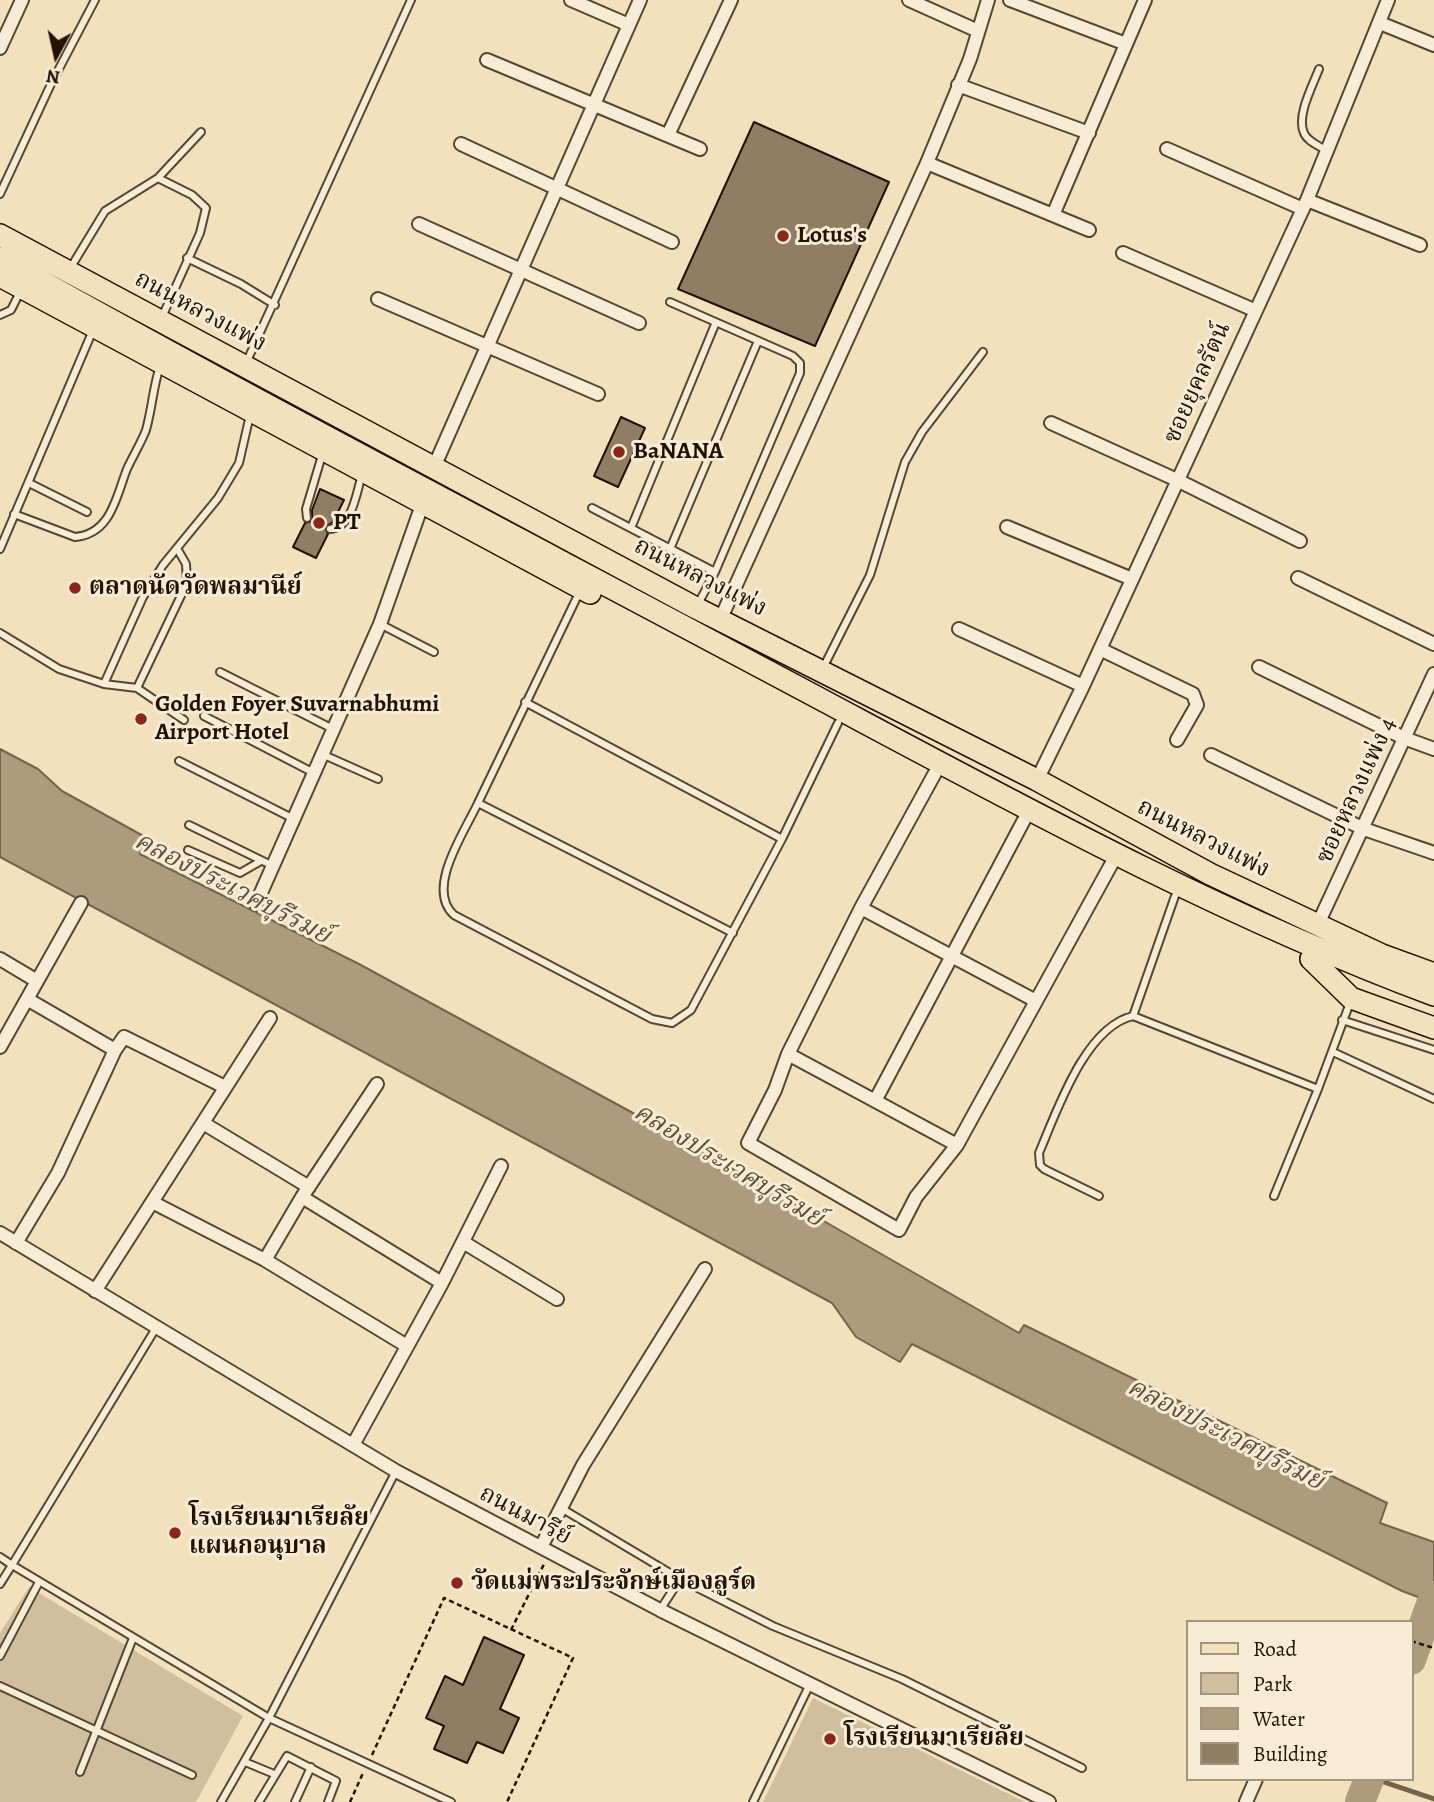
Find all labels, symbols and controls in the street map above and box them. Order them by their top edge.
north arrow [21,21,91,91]
text: N [44,63,62,91]
place label: Lotus's [797,222,867,250]
marker: Lotus's [775,228,791,244]
street label: ถนนหลวงแพ่ง [129,265,271,359]
street label: ซอยยุคลรัตน์ [1158,318,1238,448]
place label: BaNANA [633,438,724,466]
marker: BaNANA [611,444,627,460]
place label: PT [333,509,361,537]
marker: PT [311,515,327,531]
street label: ถนนหลวงแพ่ง [629,532,771,624]
place label: ตลาดนัดวัดพลมานีย์ [89,574,302,602]
marker: ตลาดนัดวัดพลมานีย์ [67,580,83,596]
place label: Golden Foyer Suvarnabhumi Airport Hotel [155,691,439,747]
marker: Golden Foyer Suvarnabhumi Airport Hotel [133,711,149,727]
street label: ซอยหลวงแพ่ง 4 [1311,714,1403,868]
street label: ถนนหลวงแพ่ง [1132,793,1274,885]
water label: คลองประเวศบุรีรมย์ [129,826,335,952]
water label: คลองประเวศบุรีรมย์ [627,1097,829,1235]
water label: คลองประเวศบุรีรมย์ [1122,1372,1328,1498]
street label: ถนนมารีย์ [474,1480,576,1552]
place label: โรงเรียนมาเรียลัย แผนกอนุบาล [189,1505,369,1561]
marker: โรงเรียนมาเรียลัย แผนกอนุบาล [167,1525,183,1541]
place label: วัดแม่พระประจักษ์เมืองลูร์ด [471,1569,756,1597]
marker: วัดแม่พระประจักษ์เมืองลูร์ด [449,1575,465,1591]
legend [1186,1620,1413,1781]
text: Road [1253,1635,1297,1663]
text: Park [1253,1670,1292,1698]
text: Water [1253,1705,1305,1733]
place label: โรงเรียนมาเรียลัย [844,1725,1024,1753]
marker: โรงเรียนมาเรียลัย [822,1731,838,1747]
text: Building [1253,1740,1327,1768]

